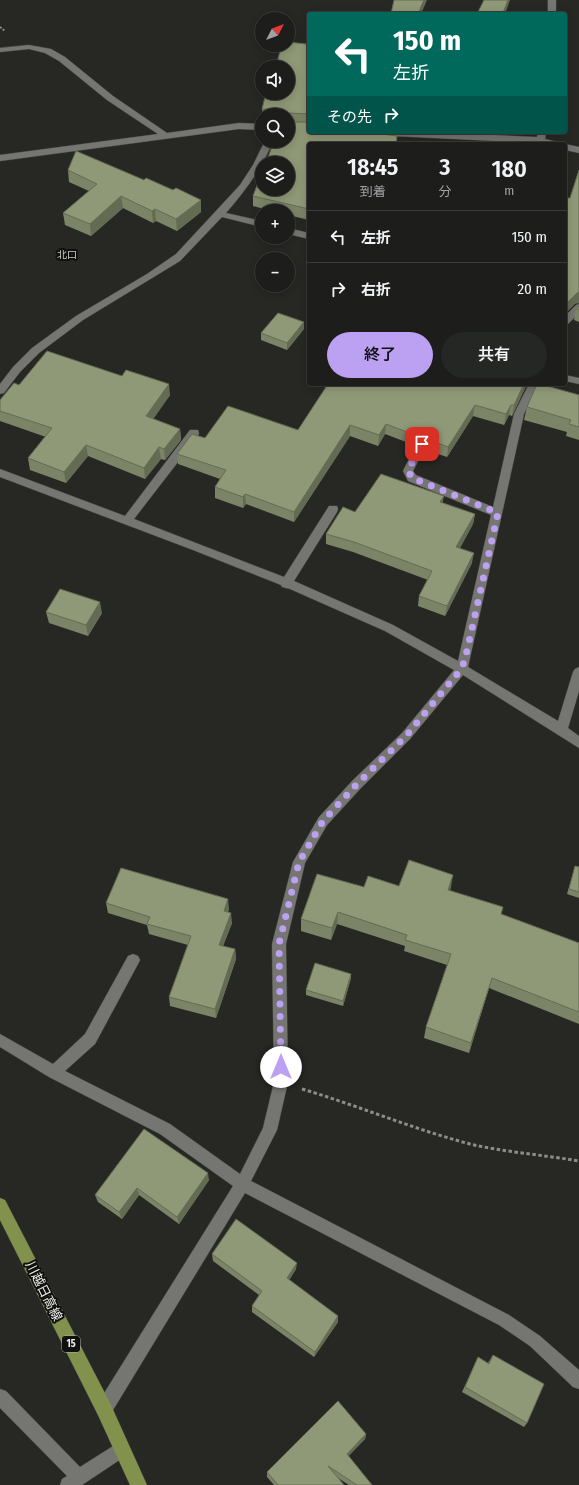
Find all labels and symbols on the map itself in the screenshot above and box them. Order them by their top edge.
north arrow [255,12,295,52]
district label: 北口 [57,249,77,261]
pin [405,427,439,461]
position arrow [260,1046,302,1088]
street label: 川越日高線 [23,1259,65,1323]
road number: 15 [62,1336,80,1352]

